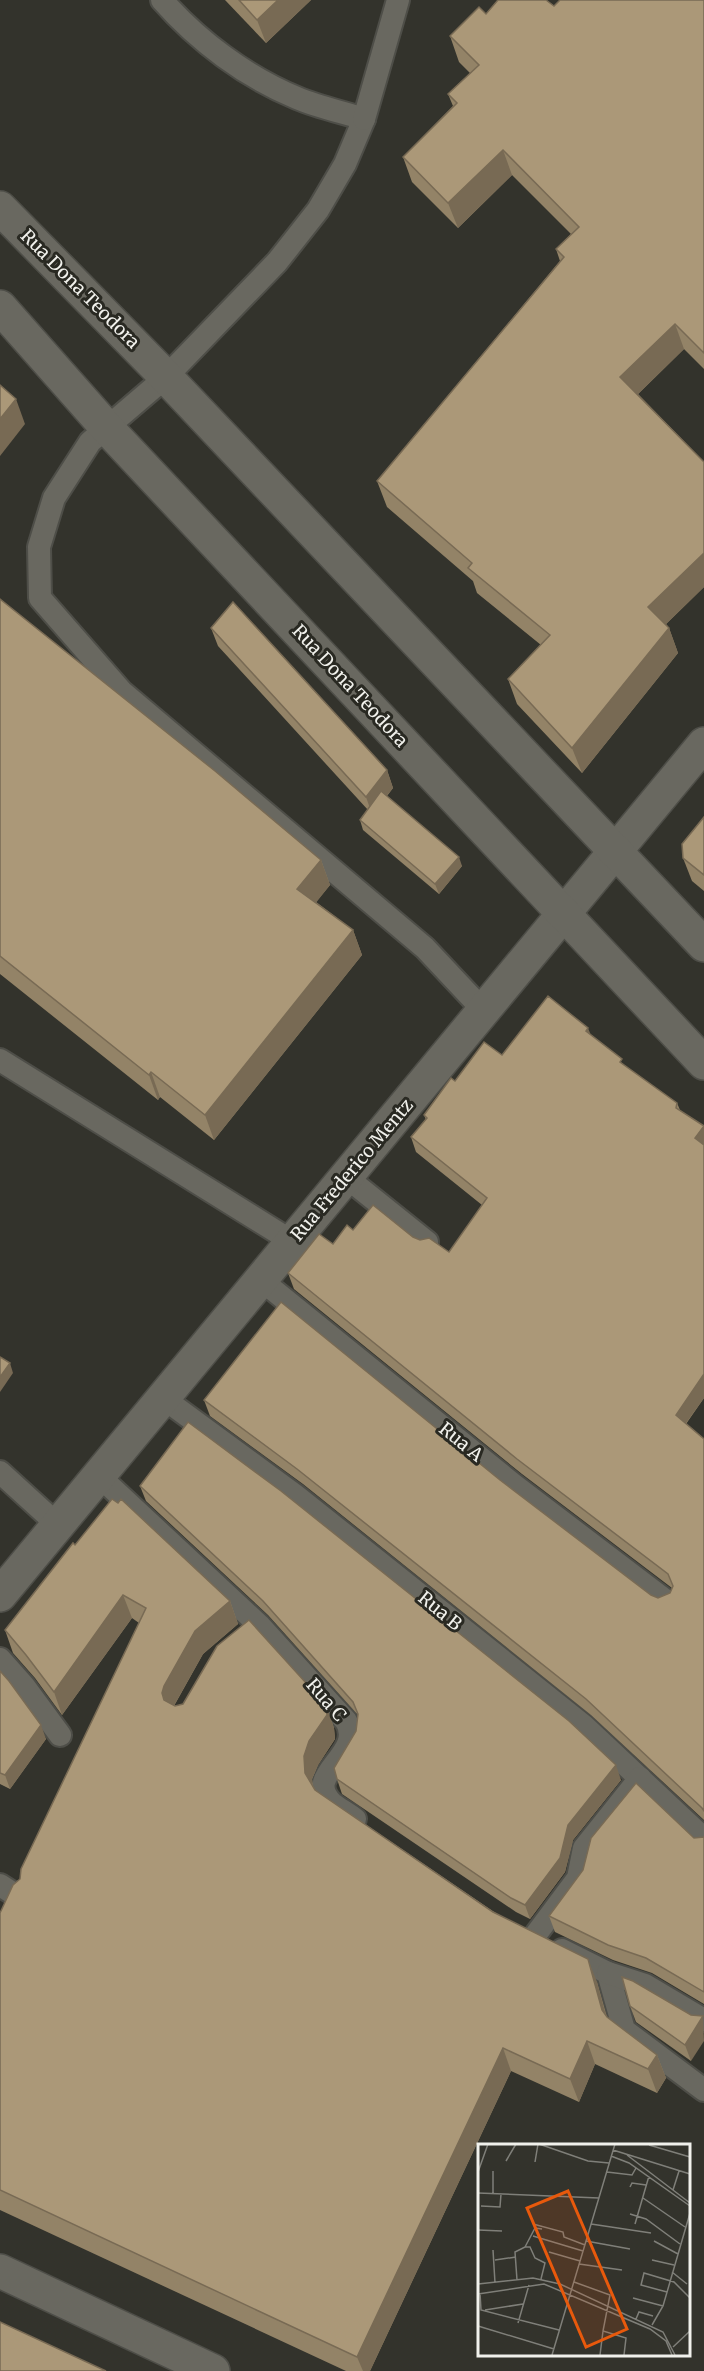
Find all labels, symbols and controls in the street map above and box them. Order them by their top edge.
street label: Rua Dona Teodora [16,224,145,353]
street label: Rua Dona Teodora [288,620,413,752]
street label: Rua Frederico Mentz [285,1094,418,1246]
street label: Rua A [435,1417,488,1467]
street label: Rua B [414,1586,467,1635]
street label: Rua C [302,1674,351,1726]
inset map [478,2144,689,2356]

